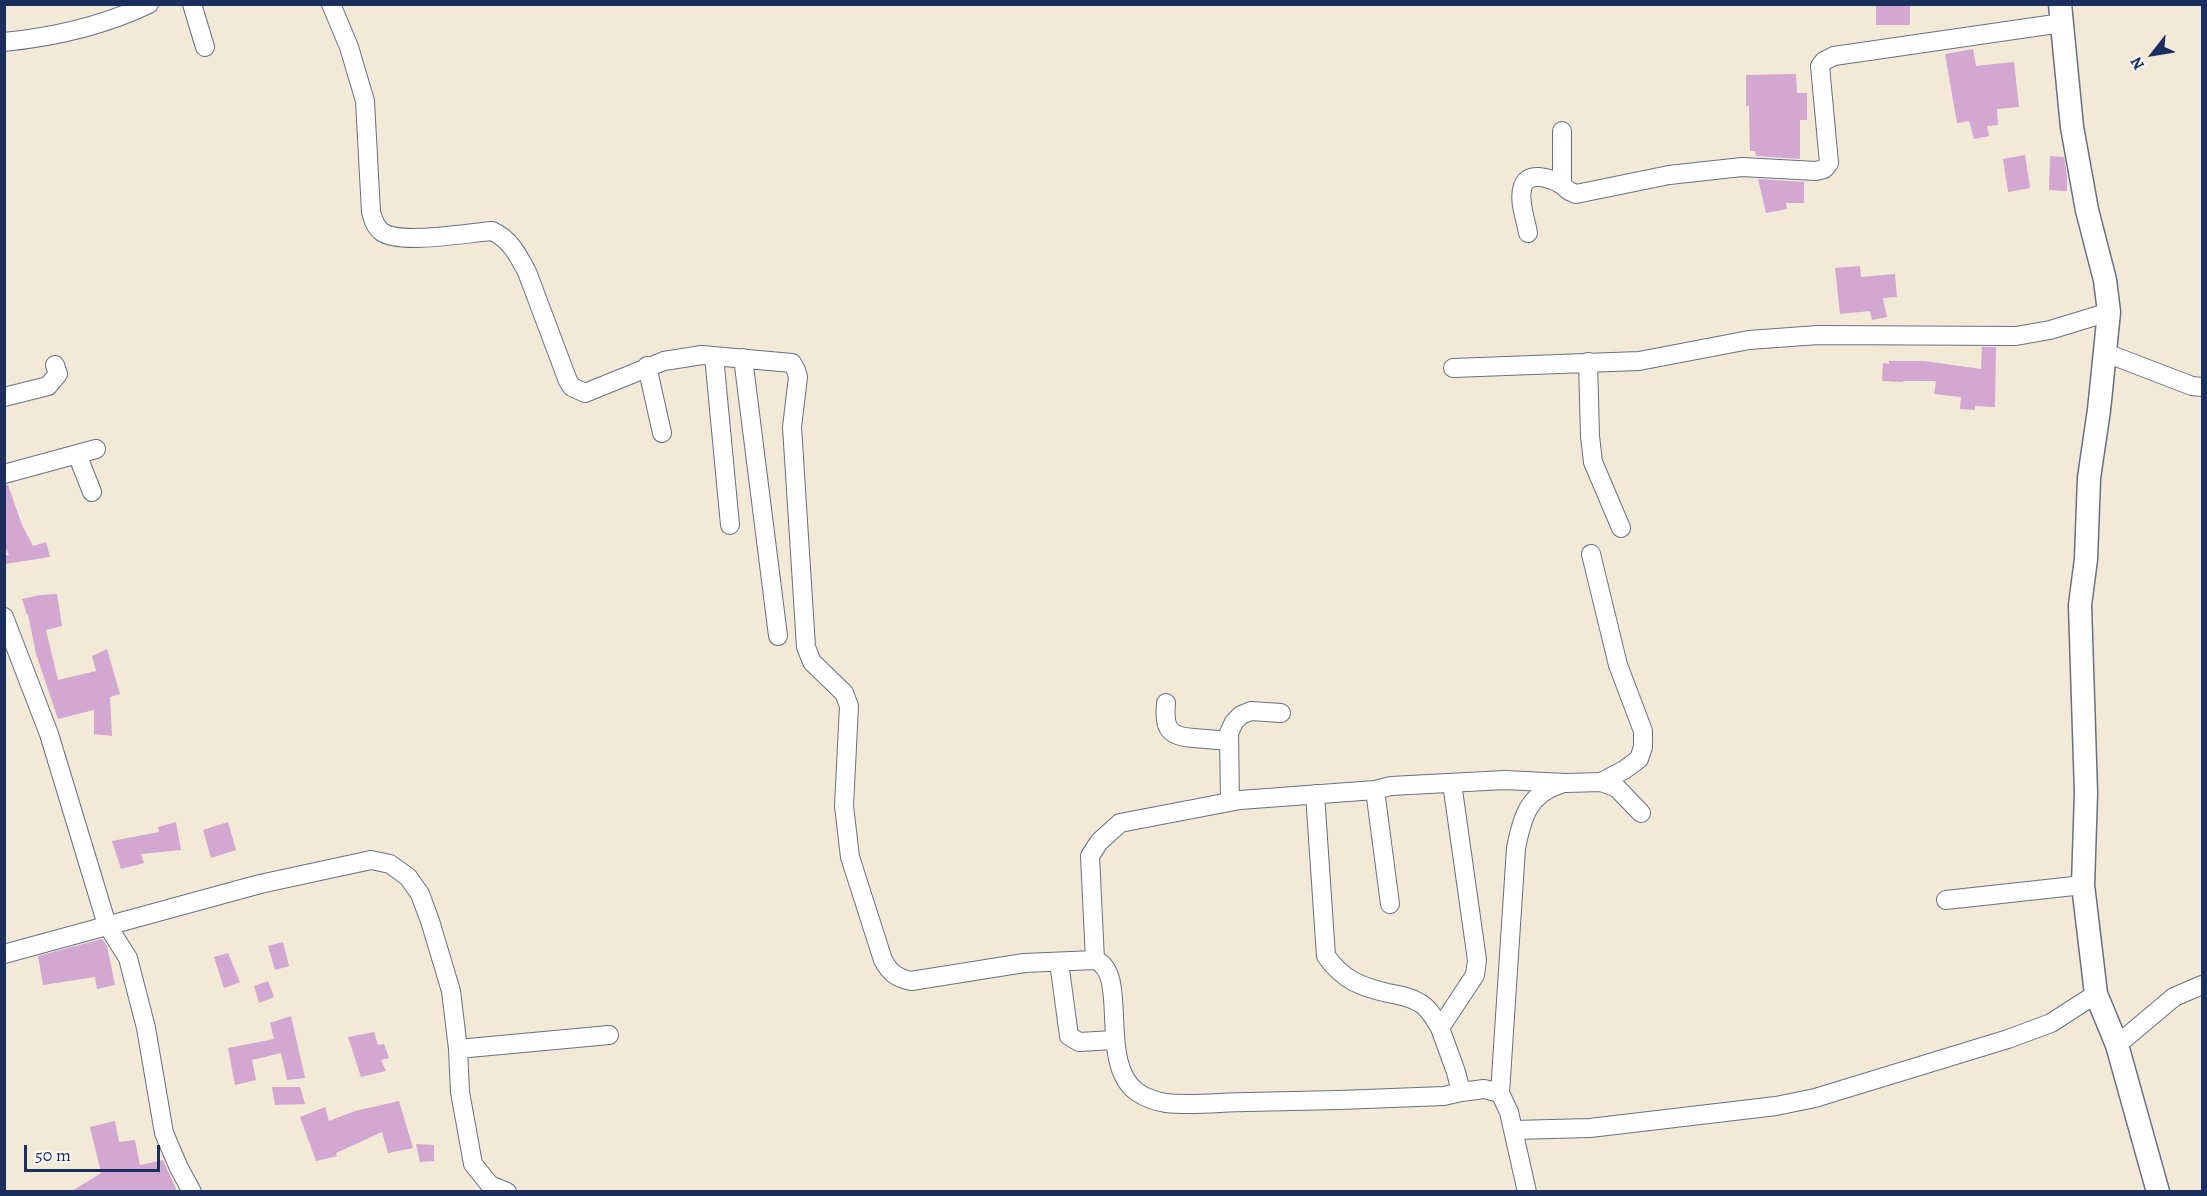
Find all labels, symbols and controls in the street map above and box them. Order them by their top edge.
north arrow [2123,24,2183,84]
text: N [2125,53,2150,74]
scale bar [27,1133,164,1171]
text: 50 m [35,1143,71,1167]

